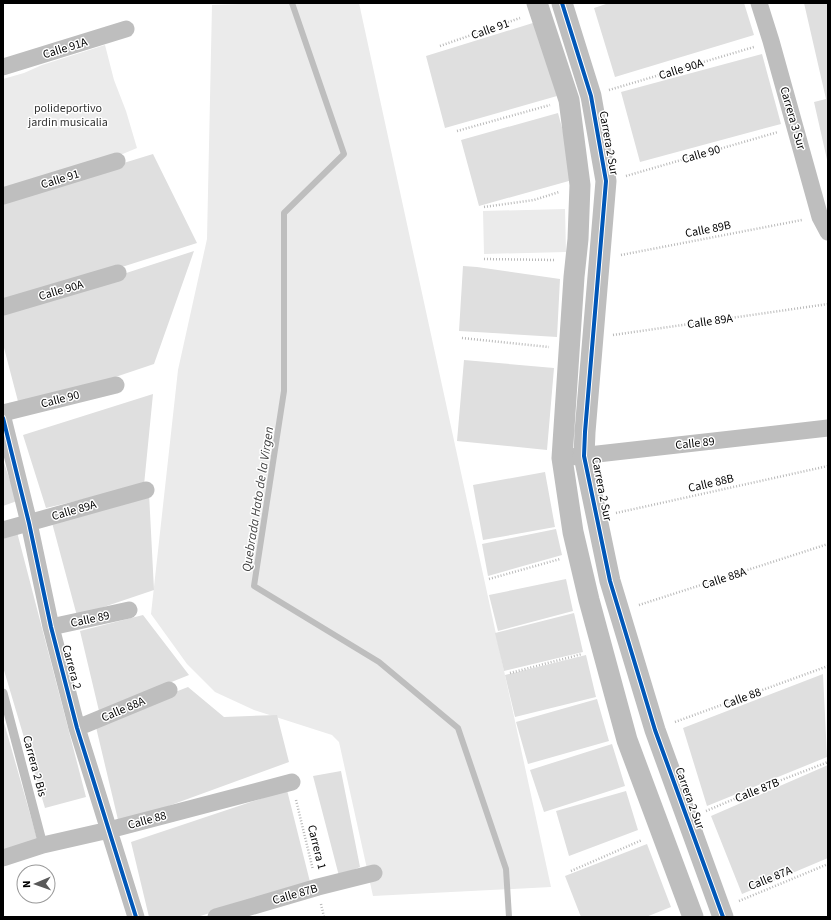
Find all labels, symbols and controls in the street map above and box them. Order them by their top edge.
street label: Calle 91 [469,15,512,44]
street label: Calle 91A [41,34,90,63]
street label: Calle 90A [657,55,706,84]
street label: Carrera 3 Sur [775,85,810,152]
park label: polideportivo jardin musicalia [27,100,108,131]
street label: Carrera 2 Sur [595,110,623,177]
street label: Calle 90 [680,141,722,168]
street label: Calle 91 [39,166,81,193]
street label: Calle 89B [684,217,732,242]
street label: Calle 90A [37,276,86,305]
street label: Calle 89A [686,310,734,333]
street label: Calle 90 [39,386,81,412]
water label: Quebrada Hato de la Virgen [238,425,278,573]
street label: Calle 89 [675,433,716,454]
street label: Carrera 2 Sur [587,456,616,523]
street label: Calle 88B [687,470,736,497]
street label: Calle 89A [50,496,99,525]
street label: Calle 88A [700,563,749,594]
street label: Calle 89 [69,607,111,632]
street label: Carrera 2 [57,643,86,691]
street label: Calle 88 [721,684,764,713]
street label: Calle 88A [99,692,148,726]
street label: Carrera 2 Bis [18,734,51,799]
street label: Carrera 2 Sur [670,765,709,832]
street label: Calle 87B [733,774,782,807]
street label: Calle 88 [126,807,168,834]
street label: Carrera 1 [303,823,330,871]
street label: Calle 87A [746,862,795,895]
north arrow [16,864,56,904]
text: N [19,880,34,888]
street label: Calle 87B [271,880,320,909]

